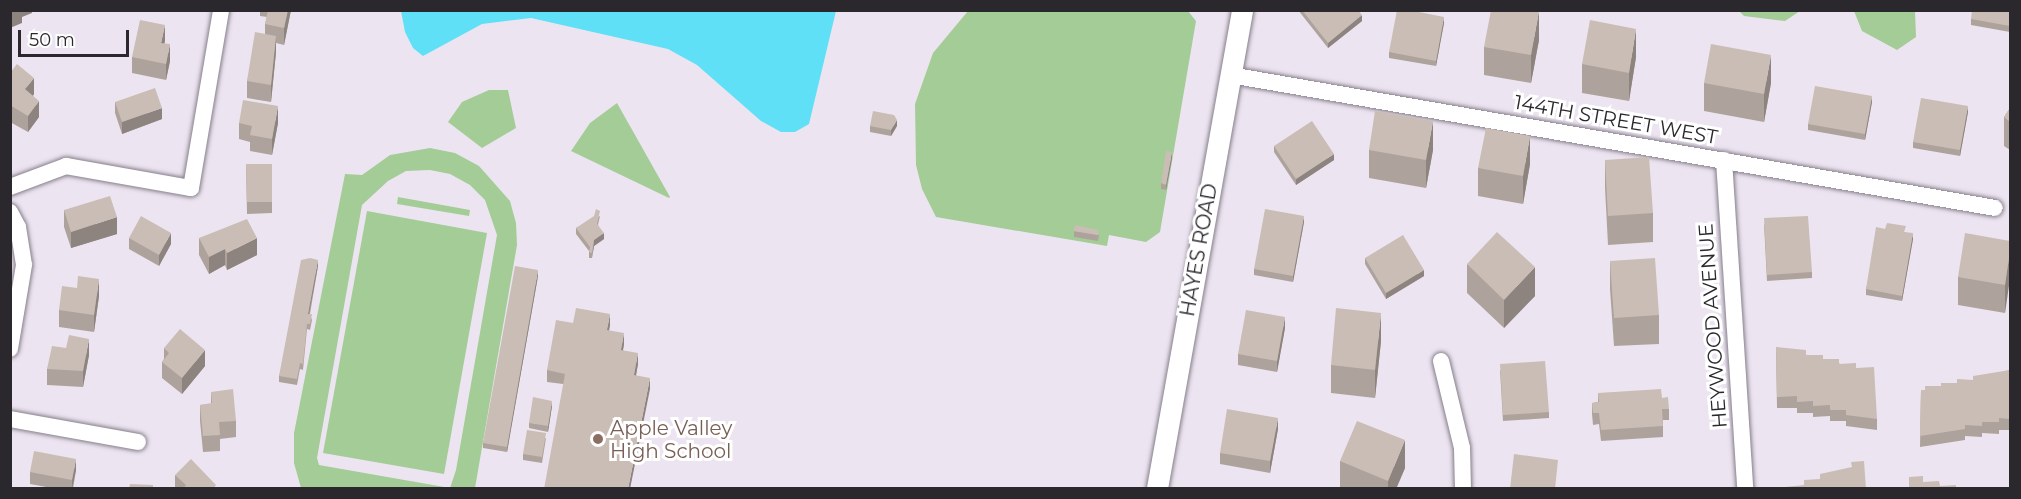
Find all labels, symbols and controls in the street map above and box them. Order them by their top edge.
scale bar [21,18,132,56]
text: 50 m [29,29,75,51]
street label: 144TH STREET WEST [1512,90,1720,150]
street label: HAYES ROAD [1175,181,1223,319]
street label: HEYWOOD AVENUE [1694,223,1732,429]
place label: Apple Valley High School [610,416,732,463]
marker: Apple Valley High School [591,432,605,446]

